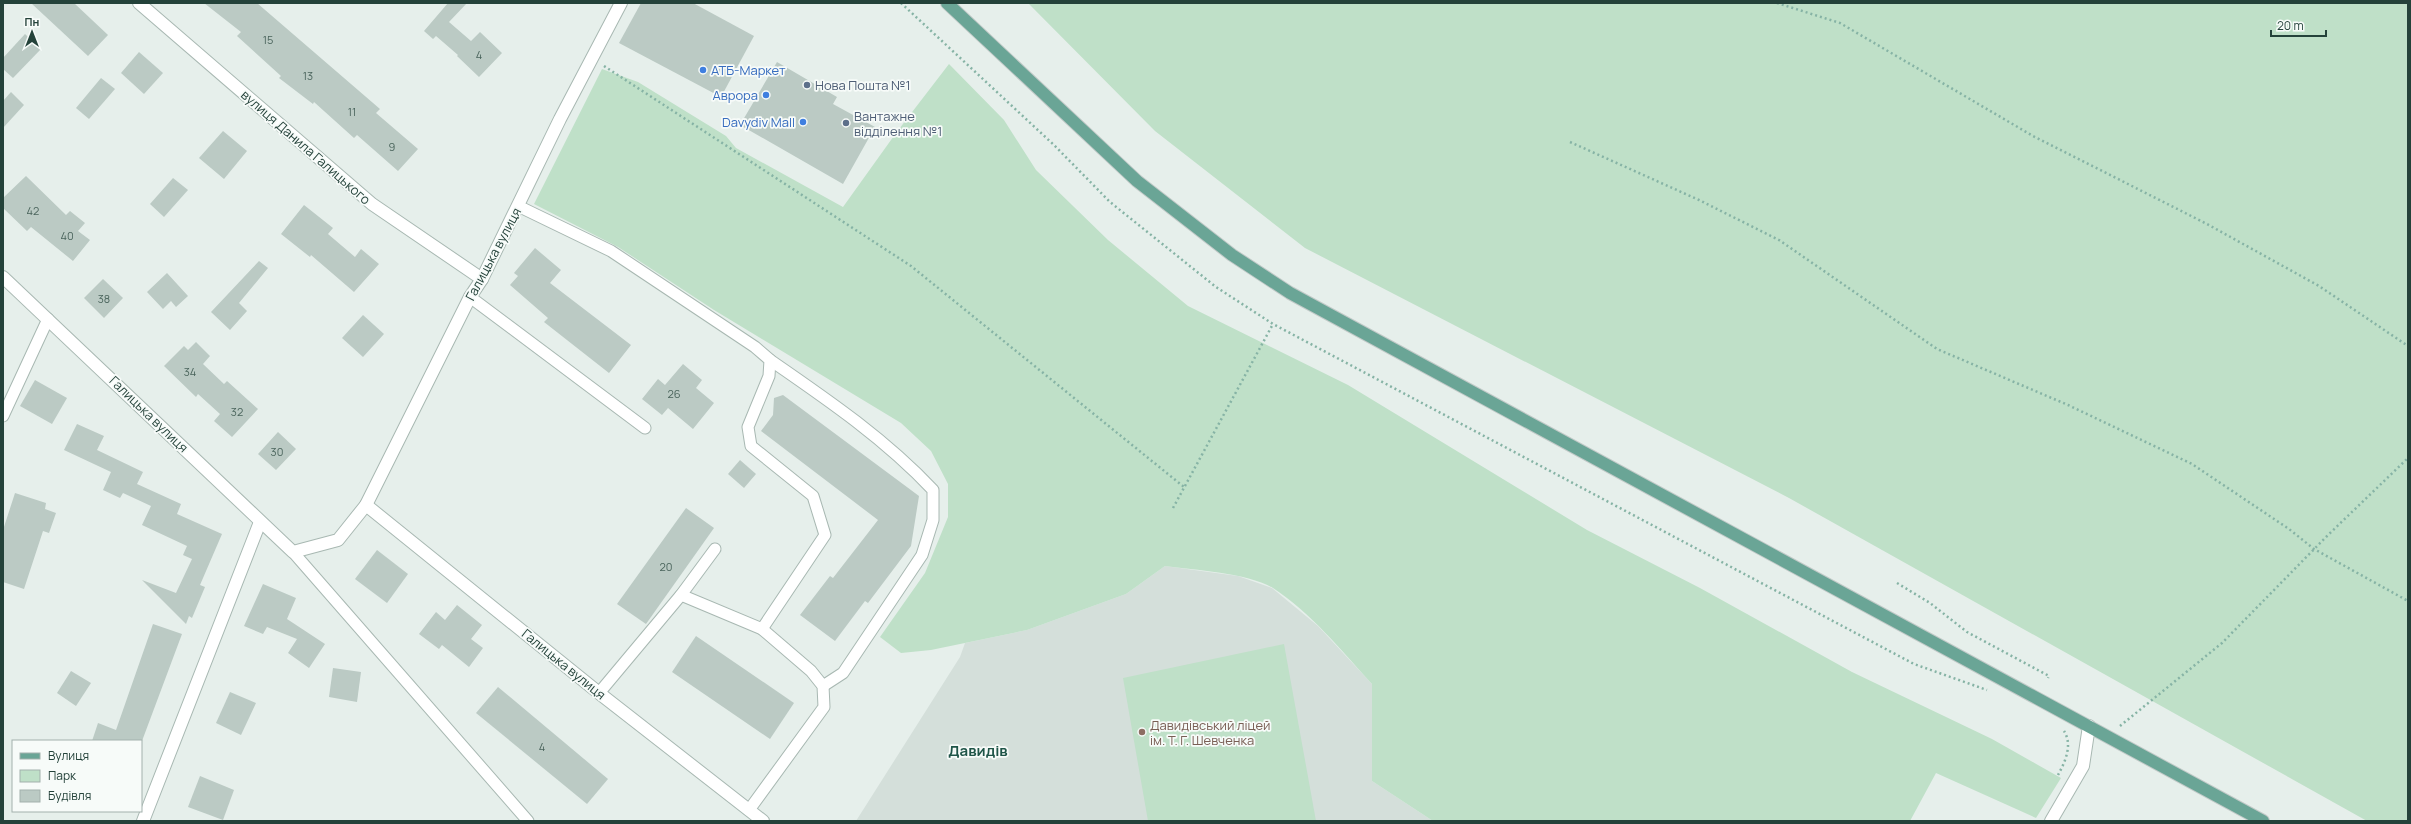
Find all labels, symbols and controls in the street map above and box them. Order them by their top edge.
north arrow [12,12,52,52]
scale bar [2271,12,2326,38]
text: Пн [25,14,40,29]
text: 20 m [2277,17,2304,34]
house number: 15 [263,32,273,47]
house number: 4 [476,47,482,62]
place label: АТБ-Маркет [711,61,786,79]
marker: АТБ-Маркет [698,65,708,75]
house number: 13 [303,68,313,83]
place label: Нова Пошта №1 [815,76,911,94]
marker: Нова Пошта №1 [802,80,812,90]
street label: вулиця Данила Галицького [237,86,375,208]
place label: Аврора [712,86,758,104]
marker: Аврора [761,90,771,100]
house number: 11 [348,104,356,119]
place label: Вантажне відділення №1 [854,107,942,140]
place label: Davydiv Mall [722,113,795,131]
marker: Davydiv Mall [798,117,808,127]
marker: Вантажне відділення №1 [841,118,851,128]
house number: 9 [389,139,396,154]
house number: 42 [27,203,39,218]
street label: Галицька вулиця [461,204,525,304]
house number: 40 [60,228,74,243]
house number: 38 [98,291,110,306]
house number: 34 [184,364,196,379]
street label: Галицька вулиця [106,372,192,456]
house number: 26 [667,386,681,401]
house number: 32 [231,404,243,419]
house number: 30 [271,444,283,459]
house number: 20 [660,559,672,574]
street label: Галицька вулиця [518,625,610,703]
place label: Давидівський ліцей ім. Т. Г. Шевченка [1150,716,1270,749]
marker: Давидівський ліцей ім. Т. Г. Шевченка [1137,727,1147,737]
house number: 4 [539,739,545,754]
legend [12,740,142,812]
district label: Давидів [948,740,1008,761]
text: Вулиця [48,747,89,764]
text: Парк [48,767,77,784]
text: Будівля [48,787,91,804]

